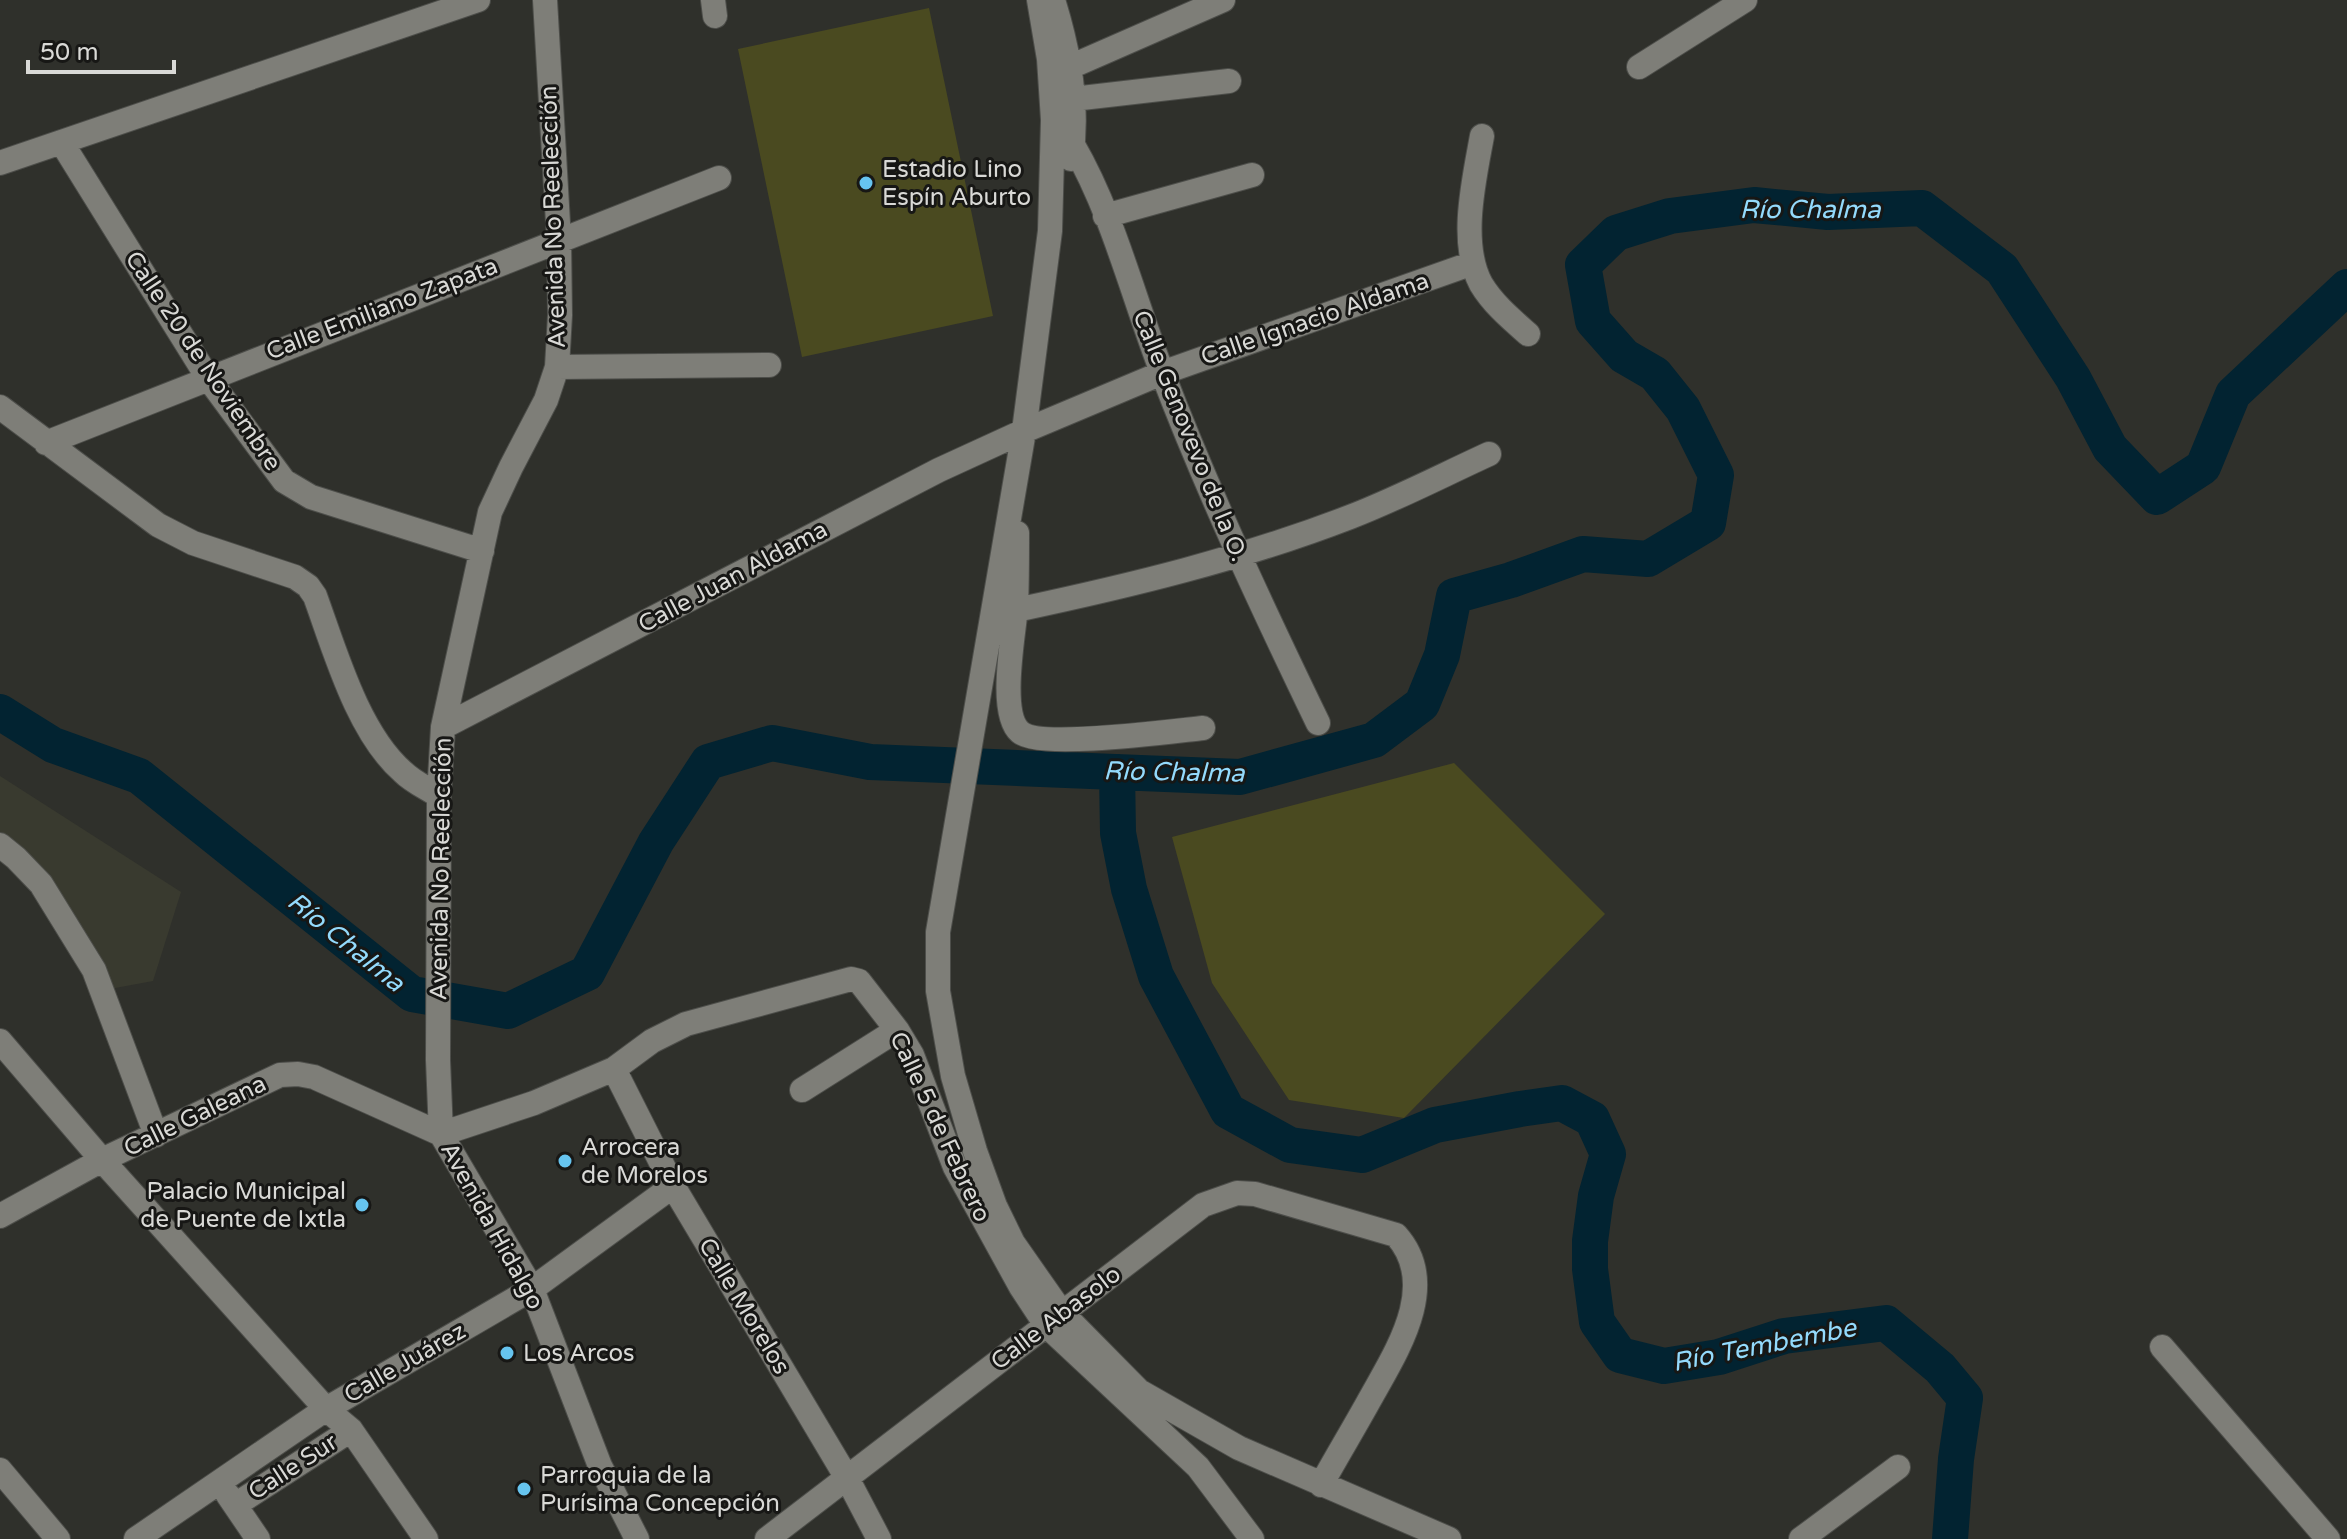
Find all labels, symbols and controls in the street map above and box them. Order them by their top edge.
scale bar [28,24,174,74]
text: 50 m [40,38,98,67]
street label: Avenida No Reelección [534,85,572,349]
place label: Estadio Lino Espín Aburto [882,155,1031,212]
marker: Estadio Lino Espín Aburto [857,174,875,192]
water label: Río Chalma [1739,194,1882,225]
street label: Calle 20 de Noviembre [119,246,287,476]
street label: Calle Emiliano Zapata [262,251,502,367]
street label: Calle Ignacio Aldama [1197,266,1433,372]
street label: Calle Genovevo de la O. [1126,306,1254,566]
street label: Calle Juan Aldama [633,515,833,639]
street label: Avenida No Reelección [424,737,458,1001]
water label: Río Chalma [1103,755,1246,789]
water label: Río Chalma [281,886,412,999]
street label: Calle 5 de Febrero [883,1027,997,1227]
street label: Calle Galeana [119,1069,271,1163]
place label: Arrocera de Morelos [581,1133,708,1190]
street label: Avenida Hidalgo [434,1137,550,1315]
marker: Arrocera de Morelos [556,1152,574,1170]
place label: Palacio Municipal de Puente de Ixtla [140,1177,346,1234]
marker: Palacio Municipal de Puente de Ixtla [353,1196,371,1214]
street label: Calle Morelos [692,1233,796,1379]
street label: Calle Abasolo [985,1260,1127,1376]
water label: Río Tembembe [1670,1312,1860,1378]
street label: Calle Juárez [339,1317,471,1409]
place label: Los Arcos [523,1339,635,1368]
marker: Los Arcos [498,1344,516,1362]
street label: Calle Sur [243,1427,344,1506]
place label: Parroquia de la Purísima Concepción [540,1461,780,1518]
marker: Parroquia de la Purísima Concepción [515,1480,533,1498]

